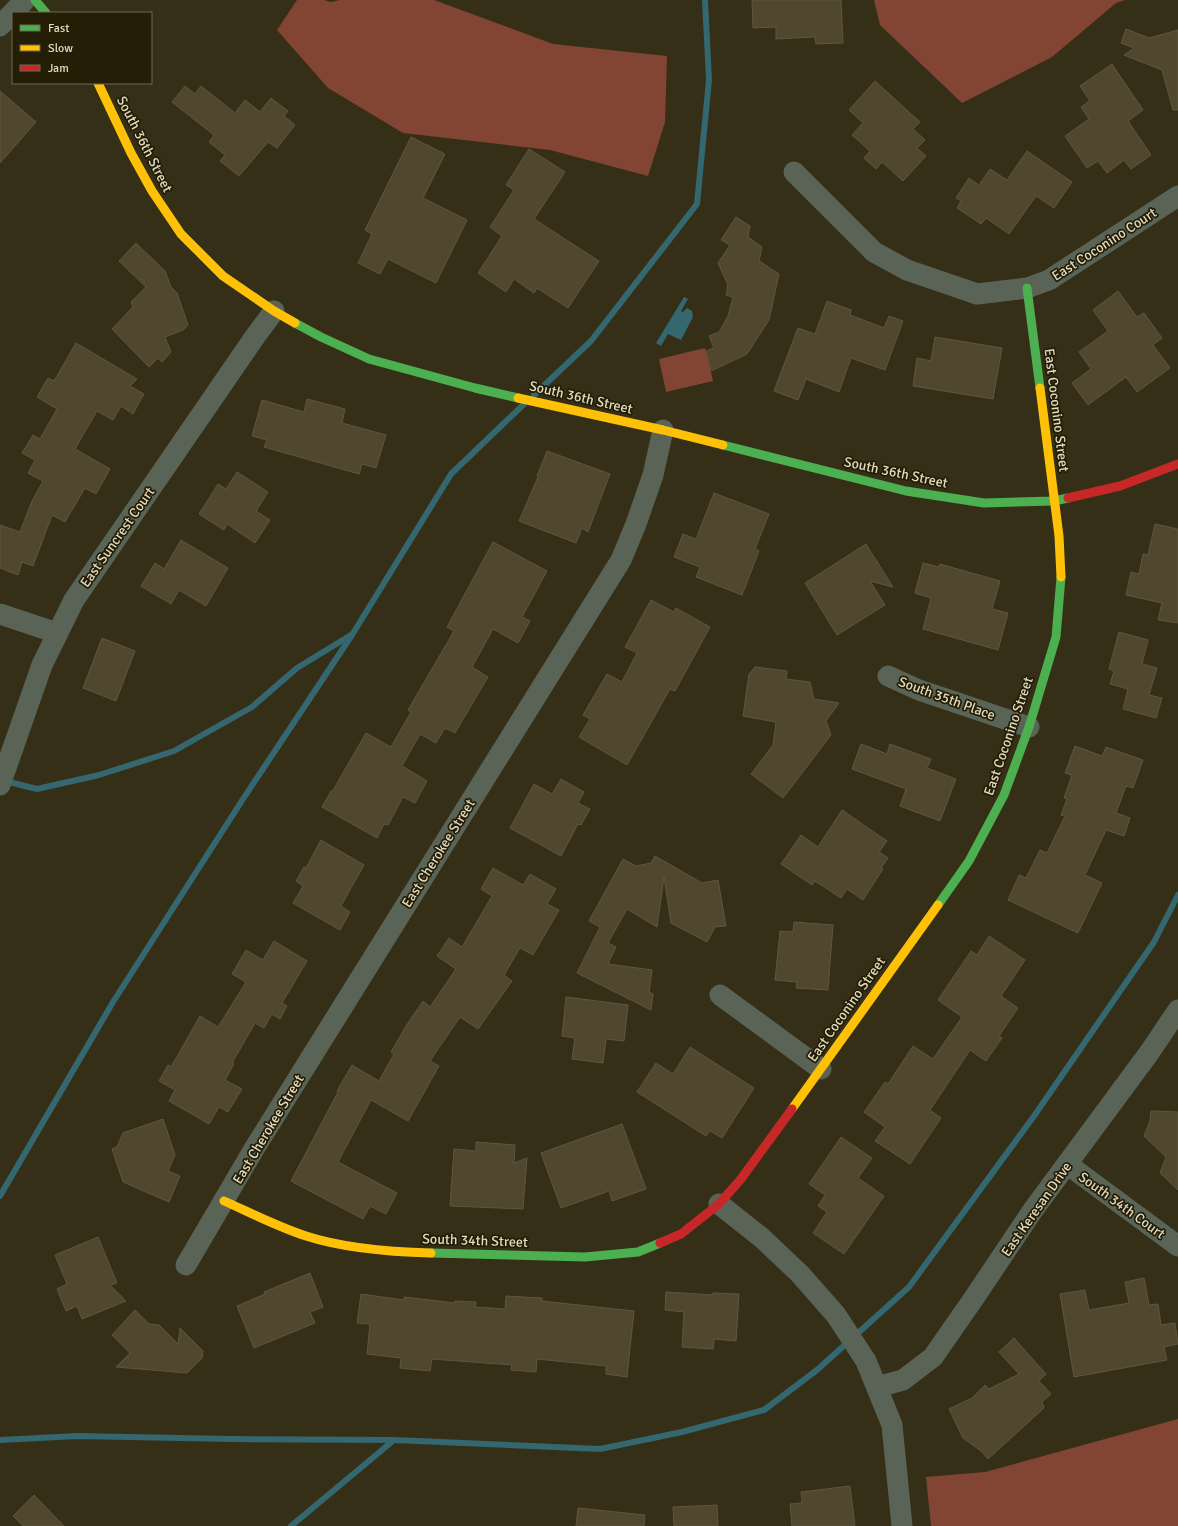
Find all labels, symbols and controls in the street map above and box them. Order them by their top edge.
legend [12,12,152,84]
text: Fast [48,21,69,36]
text: Slow [48,41,73,56]
text: Jam [48,61,69,76]
street label: South 36th Street [113,93,176,195]
street label: East Coconino Court [1049,204,1160,285]
street label: East Coconino Street [1040,347,1073,473]
street label: South 36th Street [528,377,634,418]
street label: South 36th Street [843,453,949,492]
street label: East Suncrest Court [77,484,158,591]
street label: South 35th Place [896,673,998,724]
street label: East Coconino Street [980,675,1037,798]
street label: East Cherokee Street [398,796,479,911]
street label: East Coconino Street [804,953,889,1065]
street label: East Cherokee Street [229,1071,308,1187]
street label: East Keresan Drive [998,1159,1075,1260]
street label: South 34th Court [1075,1168,1168,1243]
street label: South 34th Street [422,1230,528,1251]

